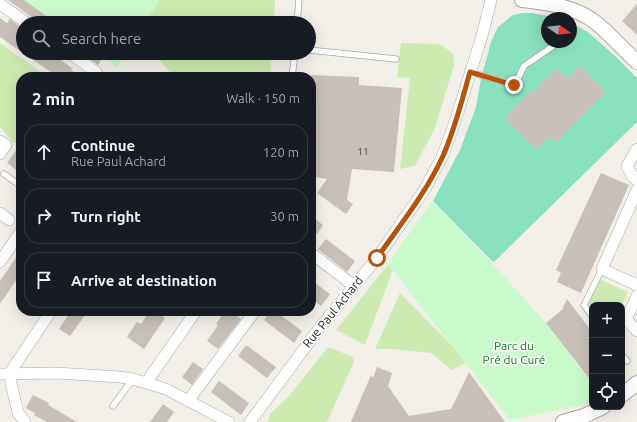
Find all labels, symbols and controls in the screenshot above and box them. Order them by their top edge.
north arrow [541,12,577,48]
search box [16,16,316,60]
icon: search [30,27,52,49]
text: Search here [62,30,141,47]
route end [505,76,523,94]
text: 2 min [32,89,75,108]
text: Walk · 150 m [226,91,300,105]
text: Continue [71,137,135,154]
icon: ahead [33,141,55,163]
text: 120 m [263,145,299,159]
house number: 11 [357,146,369,157]
text: Rue Paul Achard [71,154,166,168]
icon: right [33,205,55,227]
text: Turn right [71,208,141,225]
text: 30 m [270,209,299,223]
route start [368,249,386,267]
icon: arrive [33,269,55,291]
text: Arrive at destination [71,272,217,289]
street label: Rue Paul Achard [300,274,365,350]
map controls [589,302,625,410]
button: + [589,302,625,338]
button: − [589,338,625,374]
park label: Parc du Pré du Curé [483,339,545,366]
button: locate [589,374,625,410]

